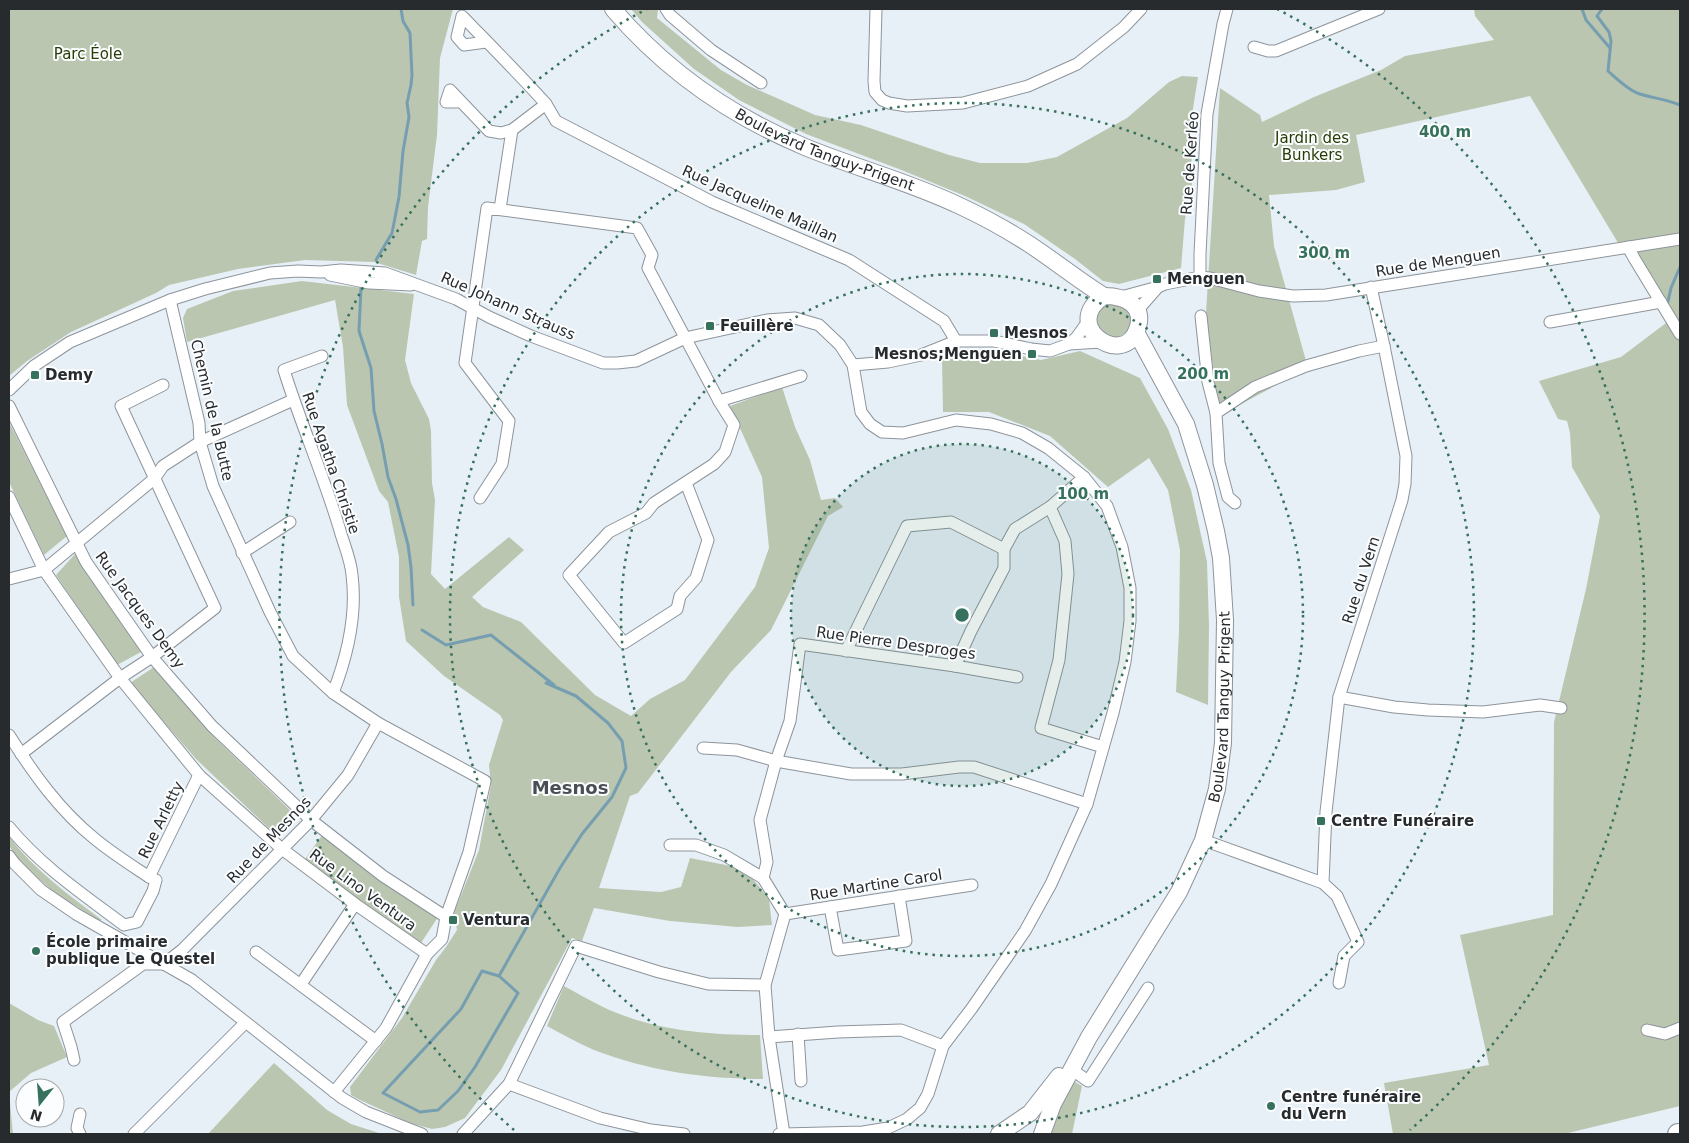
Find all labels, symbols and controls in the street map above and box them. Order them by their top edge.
park label: Parc Éole [54,44,122,63]
street label: Boulevard Tanguy-Prigent [732,105,917,195]
street label: Rue de Kerléo [1177,111,1203,215]
text: 400 m [1419,123,1471,141]
park label: Jardin des Bunkers [1274,129,1349,164]
street label: Rue Jacqueline Maillan [679,162,841,246]
street label: Rue de Menguen [1374,243,1502,281]
text: 300 m [1298,244,1350,262]
street label: Rue Johann Strauss [438,268,578,344]
place label: Menguen [1167,270,1245,288]
marker: Menguen [1151,273,1163,285]
place label: Feuillère [720,317,794,335]
marker: Feuillère [704,320,716,332]
place label: Mesnos [1004,324,1068,342]
marker: Mesnos [988,327,1000,339]
street label: Chemin de la Butte [187,337,237,483]
place label: Mesnos;Menguen [874,345,1022,363]
marker: Mesnos;Menguen [1026,348,1038,360]
text: 200 m [1177,365,1229,383]
place label: Demy [45,366,93,384]
marker: Demy [29,369,41,381]
street label: Rue Agatha Christie [298,390,364,536]
text: 100 m [1057,485,1109,503]
street label: Rue du Vern [1338,534,1384,626]
street label: Rue Jacques Demy [92,548,189,672]
centre of rings [953,606,971,624]
street label: Boulevard Tanguy Prigent [1205,610,1234,805]
street label: Rue Pierre Desproges [815,623,977,663]
district label: Mesnos [532,777,608,798]
street label: Rue Arletty [135,778,187,862]
street label: Rue de Mesnos [223,793,315,887]
place label: Centre Funéraire [1331,812,1474,830]
marker: Centre Funéraire [1315,815,1327,827]
street label: Rue Lino Ventura [306,845,420,935]
street label: Rue Martine Carol [808,866,944,904]
place label: Ventura [463,911,530,929]
marker: Ventura [447,914,459,926]
place label: École primaire publique Le Questel [46,932,215,968]
marker: École primaire publique Le Questel [30,945,42,957]
north arrow [15,1078,65,1128]
place label: Centre funéraire du Vern [1281,1088,1421,1123]
marker: Centre funéraire du Vern [1265,1100,1277,1112]
text: N [28,1106,44,1125]

